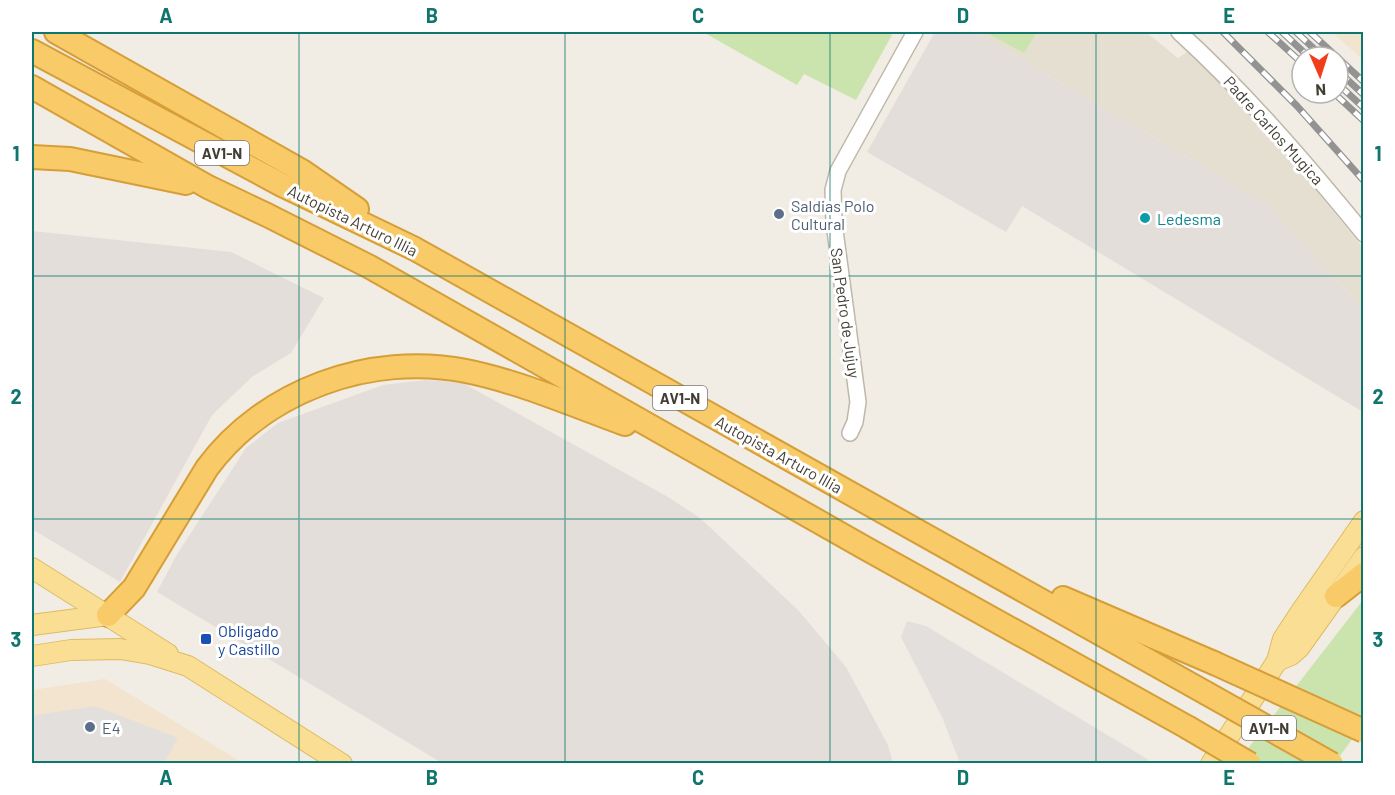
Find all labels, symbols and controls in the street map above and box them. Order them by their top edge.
text: A [159,3,173,27]
text: B [426,3,438,27]
text: C [692,3,704,27]
text: D [957,3,969,27]
text: E [1223,3,1235,27]
north arrow [1290,45,1350,105]
street label: Padre Carlos Mugica [1220,72,1328,188]
text: N [1315,81,1327,100]
text: 1 [12,141,20,165]
road number: AV1-N [195,141,249,165]
text: 1 [1374,141,1382,165]
street label: Autopista Arturo Illia [285,180,421,260]
place label: Saldias Polo Cultural [791,196,874,233]
marker: Saldias Polo Cultural [772,207,786,221]
place label: Ledesma [1157,209,1221,228]
marker: Ledesma [1138,211,1152,225]
street label: San Pedro de Jujuy [827,247,865,380]
text: 2 [10,384,22,408]
text: 2 [1372,384,1384,408]
road number: AV1-N [653,386,707,410]
street label: Autopista Arturo Illia [712,411,846,497]
place label: Obligado y Castillo [218,621,280,658]
text: 3 [11,627,21,651]
text: 3 [1373,627,1383,651]
marker: Obligado y Castillo [199,632,213,646]
road number: AV1-N [1242,716,1296,740]
place label: E4 [102,718,121,737]
marker: E4 [83,720,97,734]
text: A [159,765,173,789]
text: B [426,765,438,789]
text: C [692,765,704,789]
text: D [957,765,969,789]
text: E [1223,765,1235,789]

